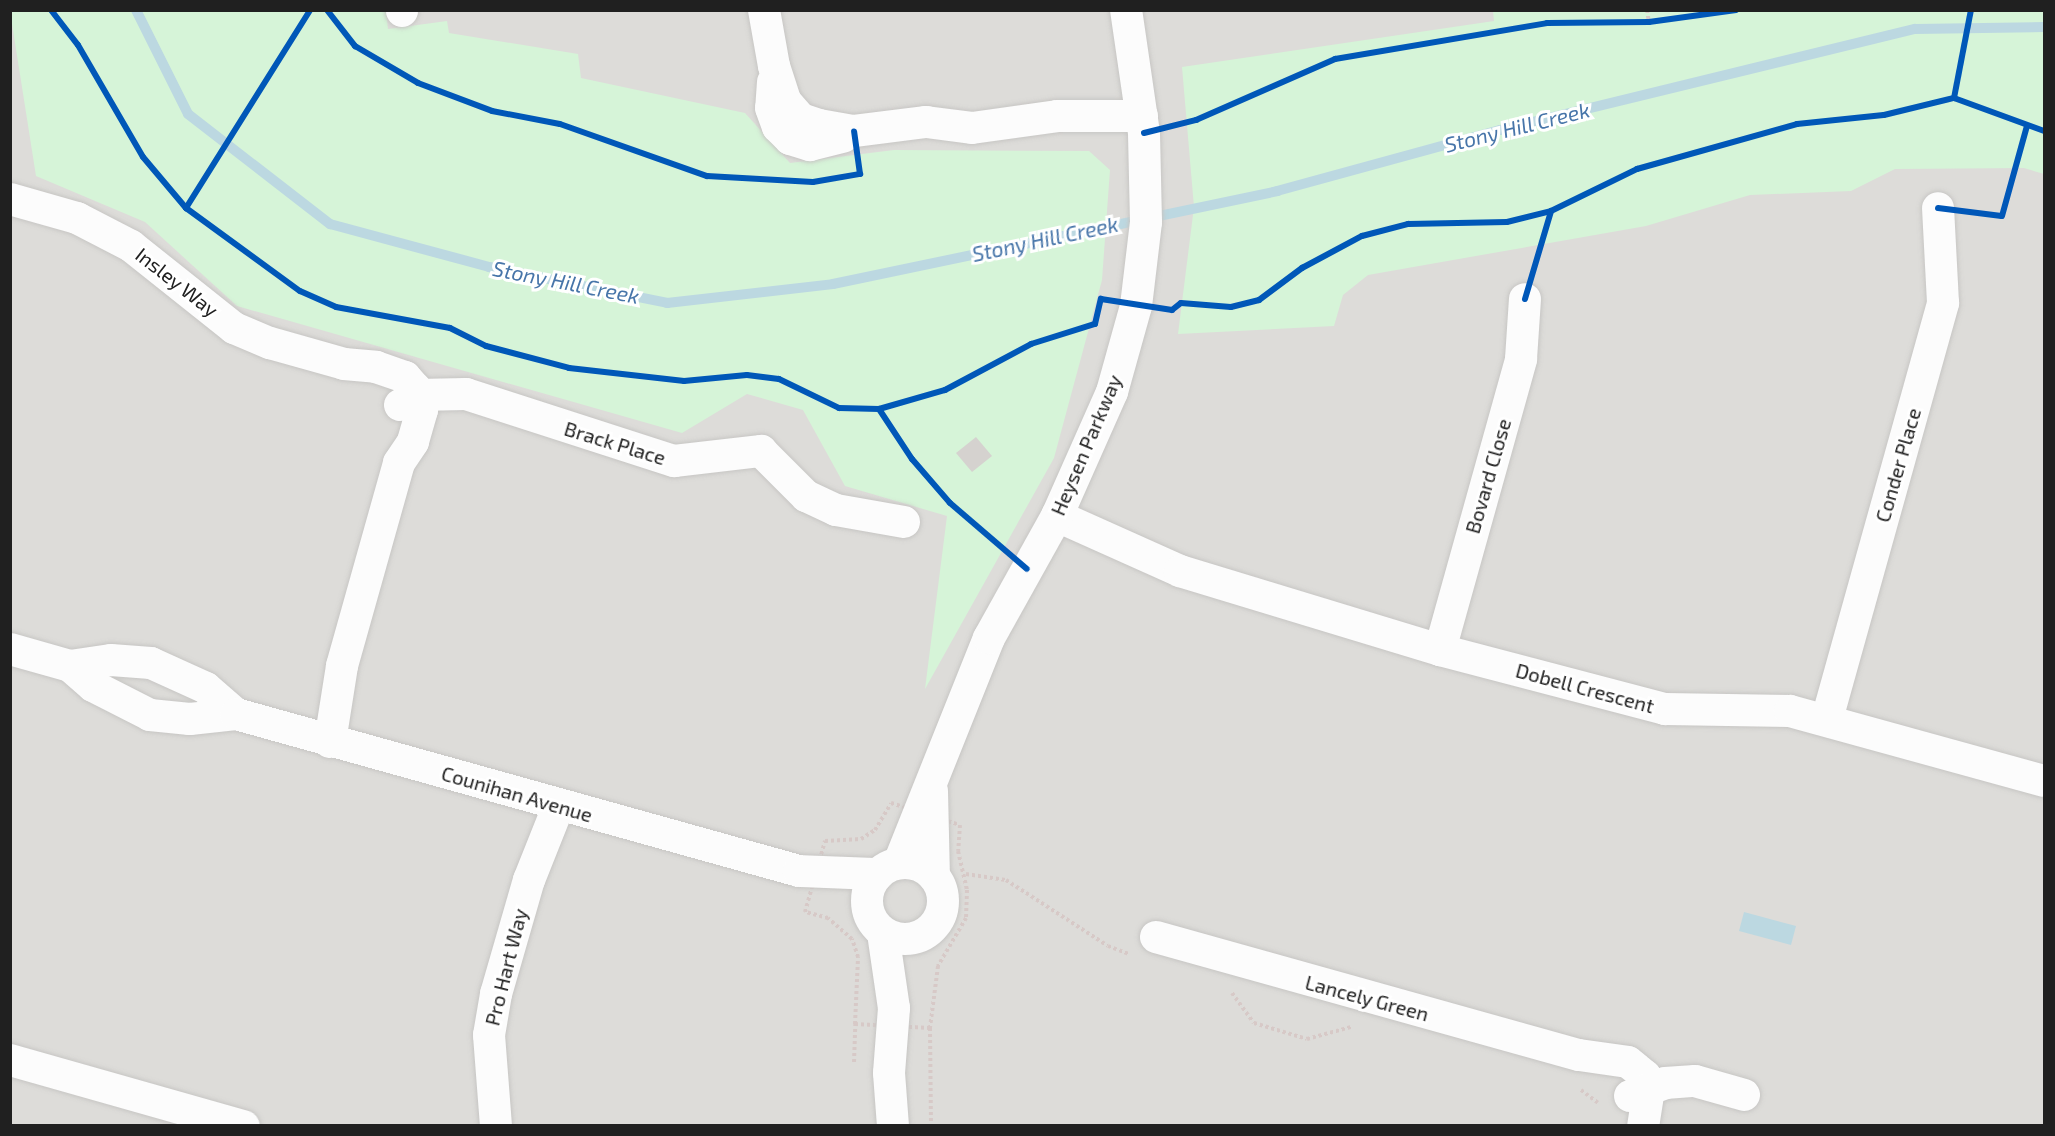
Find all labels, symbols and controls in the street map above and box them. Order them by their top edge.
water label: Stony Hill Creek [1442,97,1592,157]
water label: Stony Hill Creek [969,211,1121,267]
street label: Insley Way [131,242,223,322]
water label: Stony Hill Creek [490,255,642,309]
street label: Heysen Parkway [1046,371,1126,519]
street label: Conder Place [1870,405,1926,525]
street label: Brack Place [561,416,669,470]
street label: Bovard Close [1460,416,1516,536]
street label: Dobell Crescent [1513,658,1657,718]
street label: Counihan Avenue [439,761,595,827]
street label: Pro Hart Way [480,906,532,1028]
street label: Lancely Green [1302,970,1432,1026]

